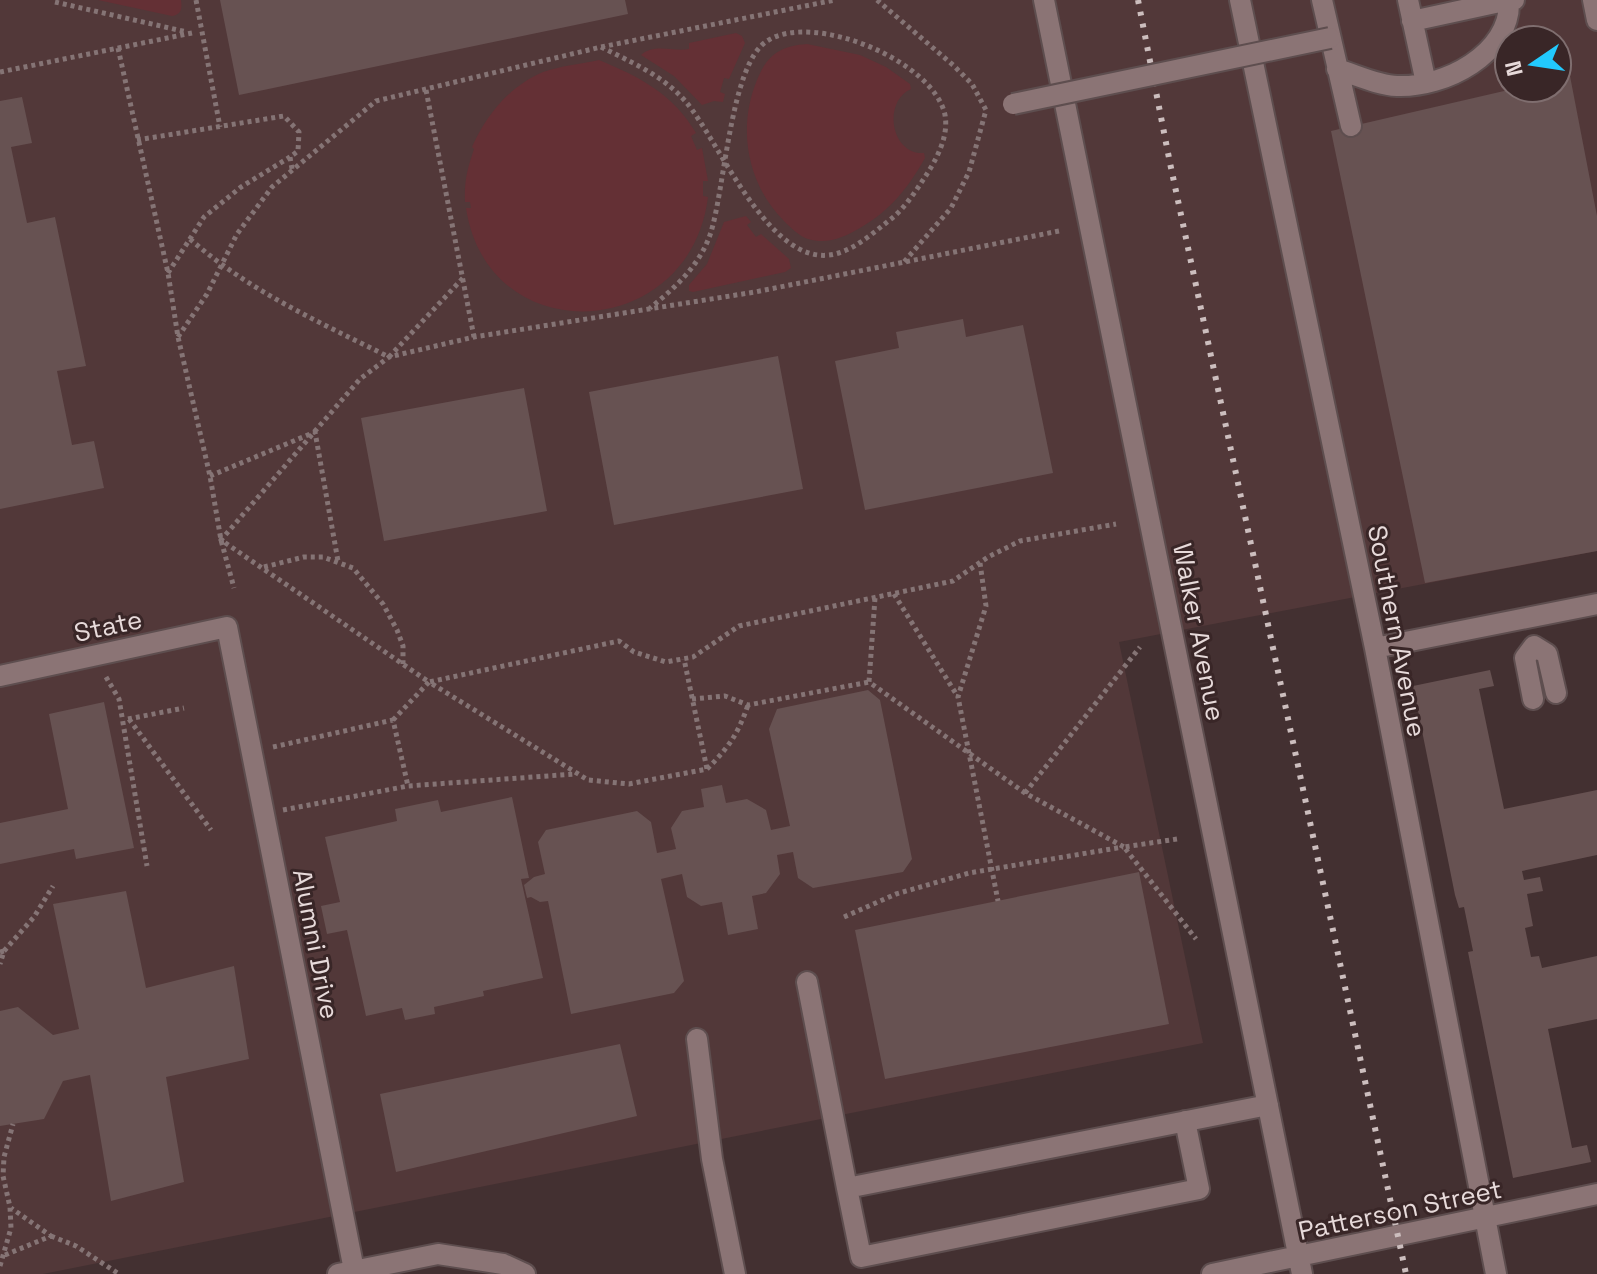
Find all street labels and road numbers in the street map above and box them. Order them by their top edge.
street label: Southern Avenue [1360,522,1434,740]
street label: Walker Avenue [1165,540,1233,724]
street label: State [71,602,145,650]
street label: Alumni Drive [285,866,347,1022]
street label: Patterson Street [1295,1172,1505,1248]

